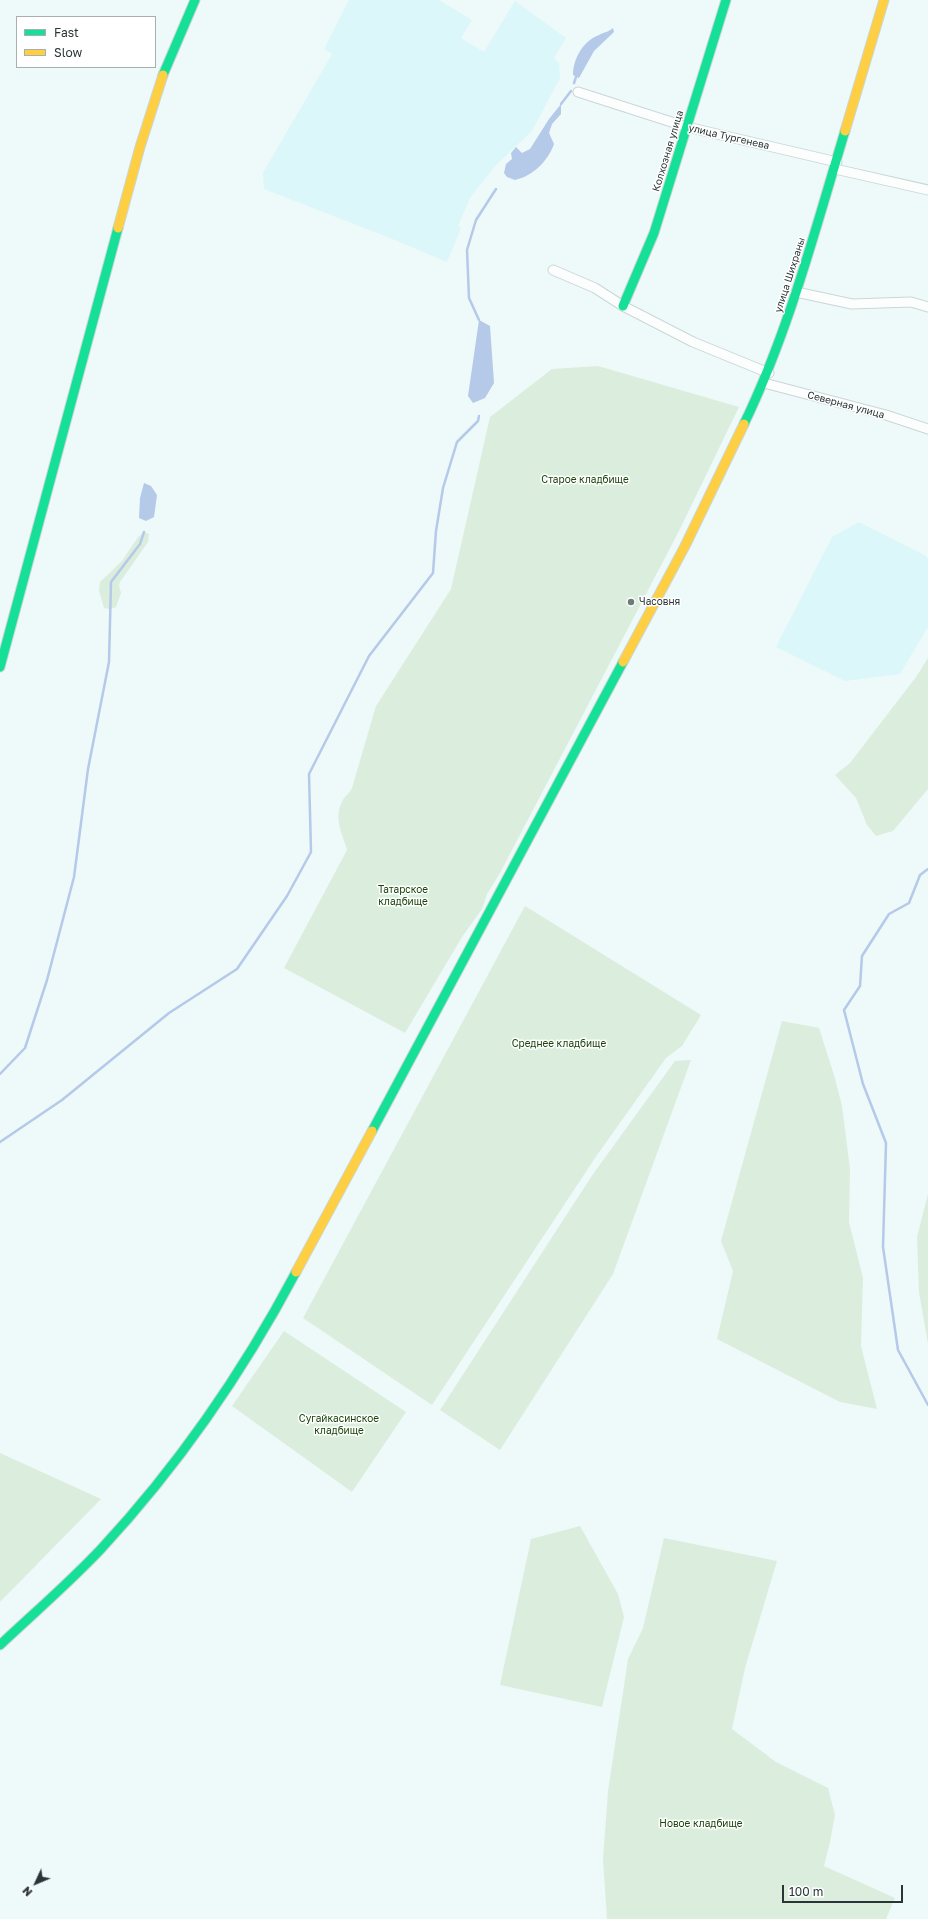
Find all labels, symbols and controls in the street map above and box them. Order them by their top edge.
legend [16,16,156,68]
text: Fast [54,25,79,40]
text: Slow [54,45,82,60]
street label: Колхозная улица [650,109,686,193]
street label: улица Тургенева [687,122,771,152]
street label: улица Шихраны [772,236,808,314]
street label: Северная улица [806,389,886,421]
park label: Старое кладбище [541,474,629,486]
place label: Часовня [639,596,680,608]
marker: Часовня [626,597,636,607]
park label: Татарское кладбище [378,884,428,908]
park label: Среднее кладбище [512,1038,606,1050]
park label: Сугайкасинское кладбище [299,1413,379,1436]
park label: Новое кладбище [659,1818,743,1830]
north arrow [16,1863,56,1903]
scale bar [784,1877,905,1903]
text: N [19,1884,35,1899]
text: 100 m [789,1884,823,1899]

